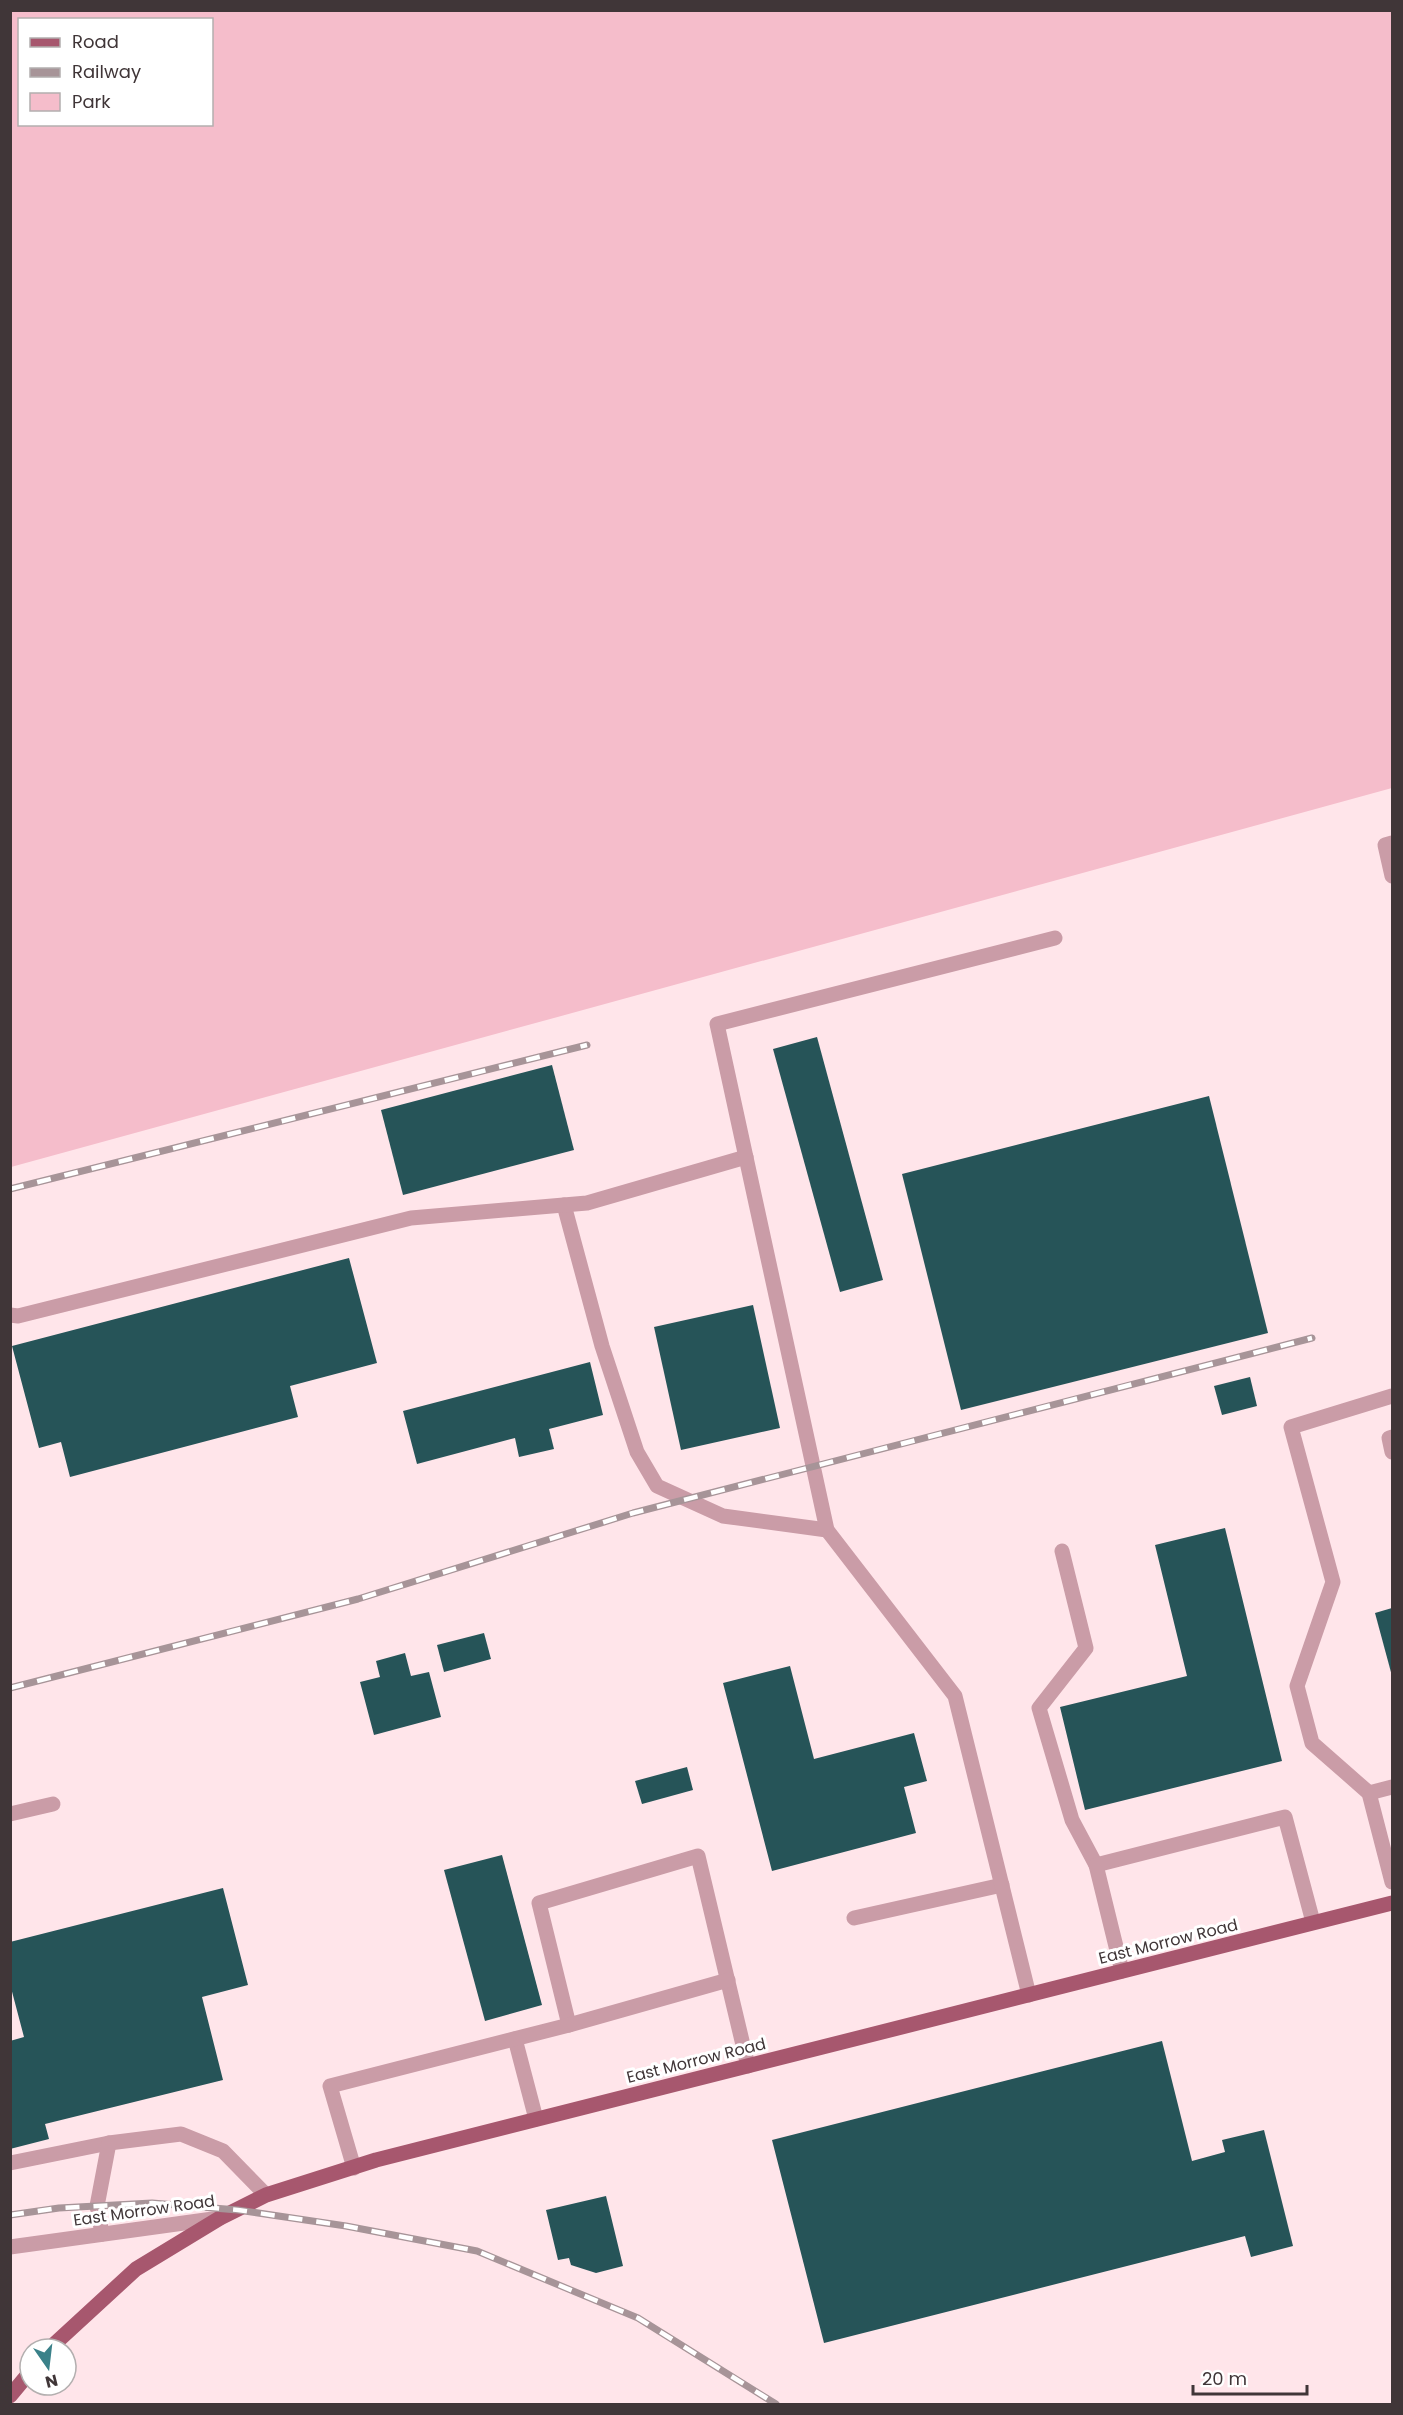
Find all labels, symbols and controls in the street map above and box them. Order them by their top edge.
legend [18,18,213,126]
text: Road [72,29,119,54]
text: Railway [72,59,141,84]
text: Park [72,89,111,114]
street label: East Morrow Road [1096,1913,1240,1970]
street label: East Morrow Road [624,2032,768,2089]
street label: East Morrow Road [72,2189,216,2232]
north arrow [18,2337,78,2397]
scale bar [1193,2358,1307,2396]
text: 20 m [1202,2366,1247,2391]
text: N [43,2368,60,2394]

